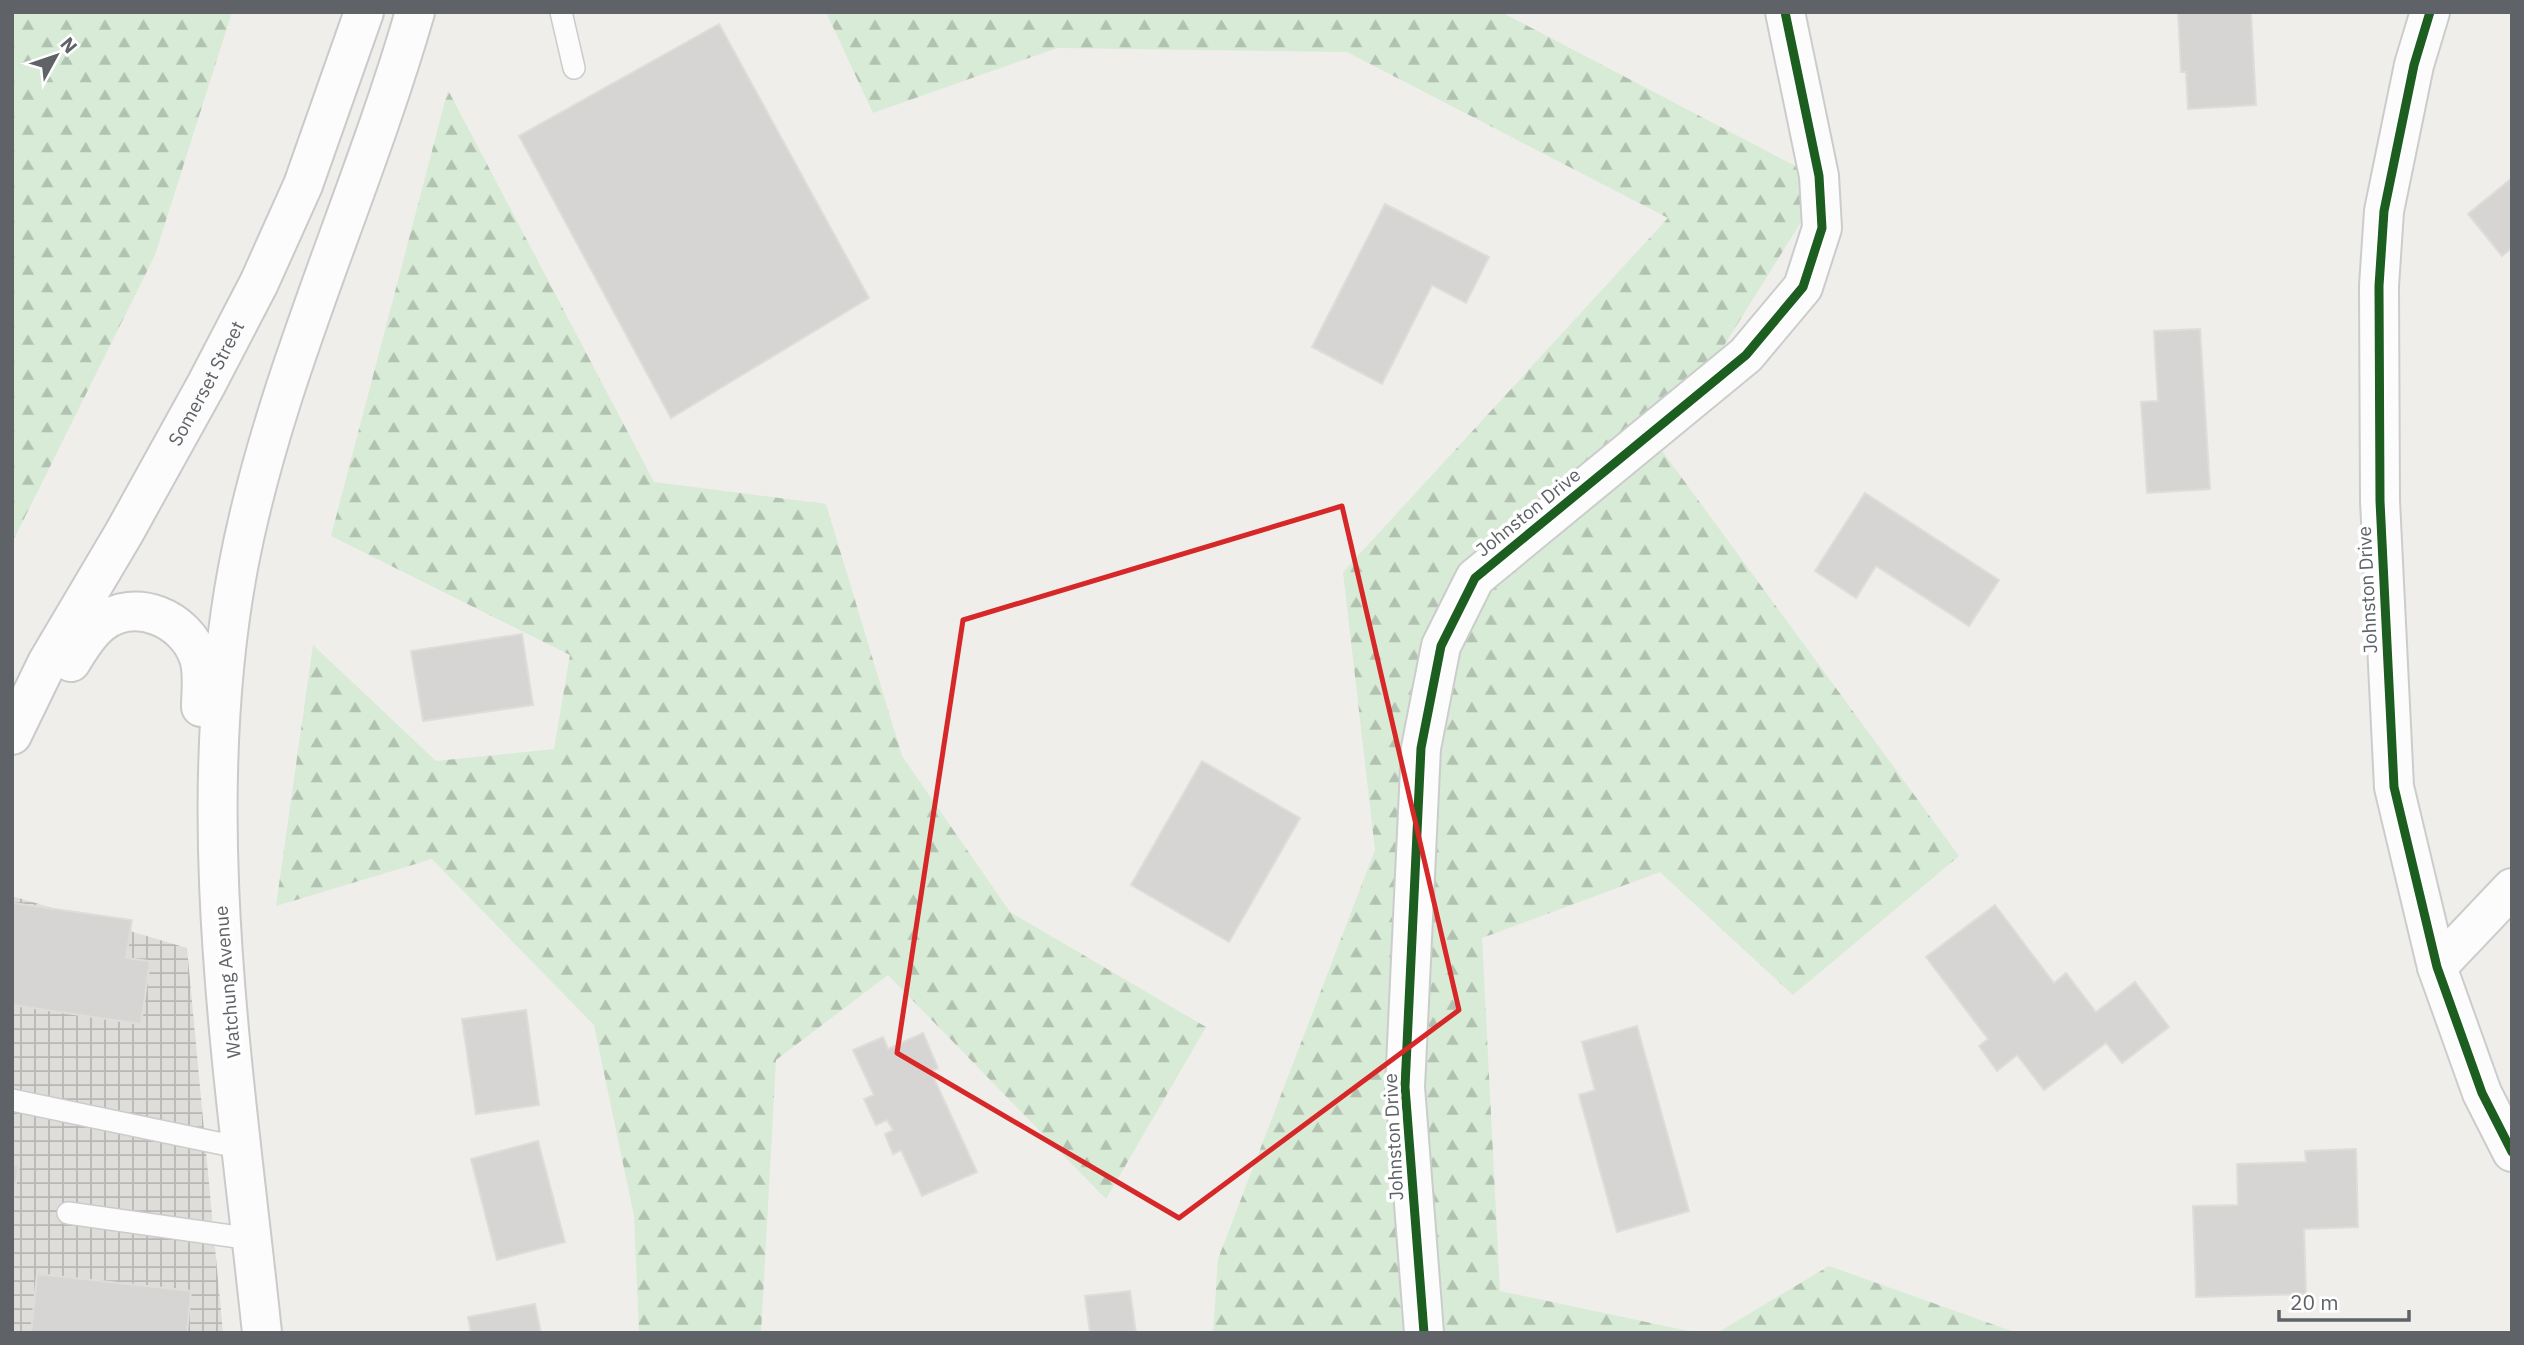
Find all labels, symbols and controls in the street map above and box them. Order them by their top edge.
north arrow [21,21,91,91]
text: N [55,32,83,58]
street label: Somerset Street [163,316,249,450]
street label: Johnston Drive [1471,463,1585,561]
street label: Johnston Drive [2352,526,2382,654]
street label: Watchung Avenue [208,905,246,1059]
street label: Johnston Drive [1378,1073,1408,1201]
scale bar [2279,1278,2408,1322]
text: 20 m [2290,1288,2339,1316]

